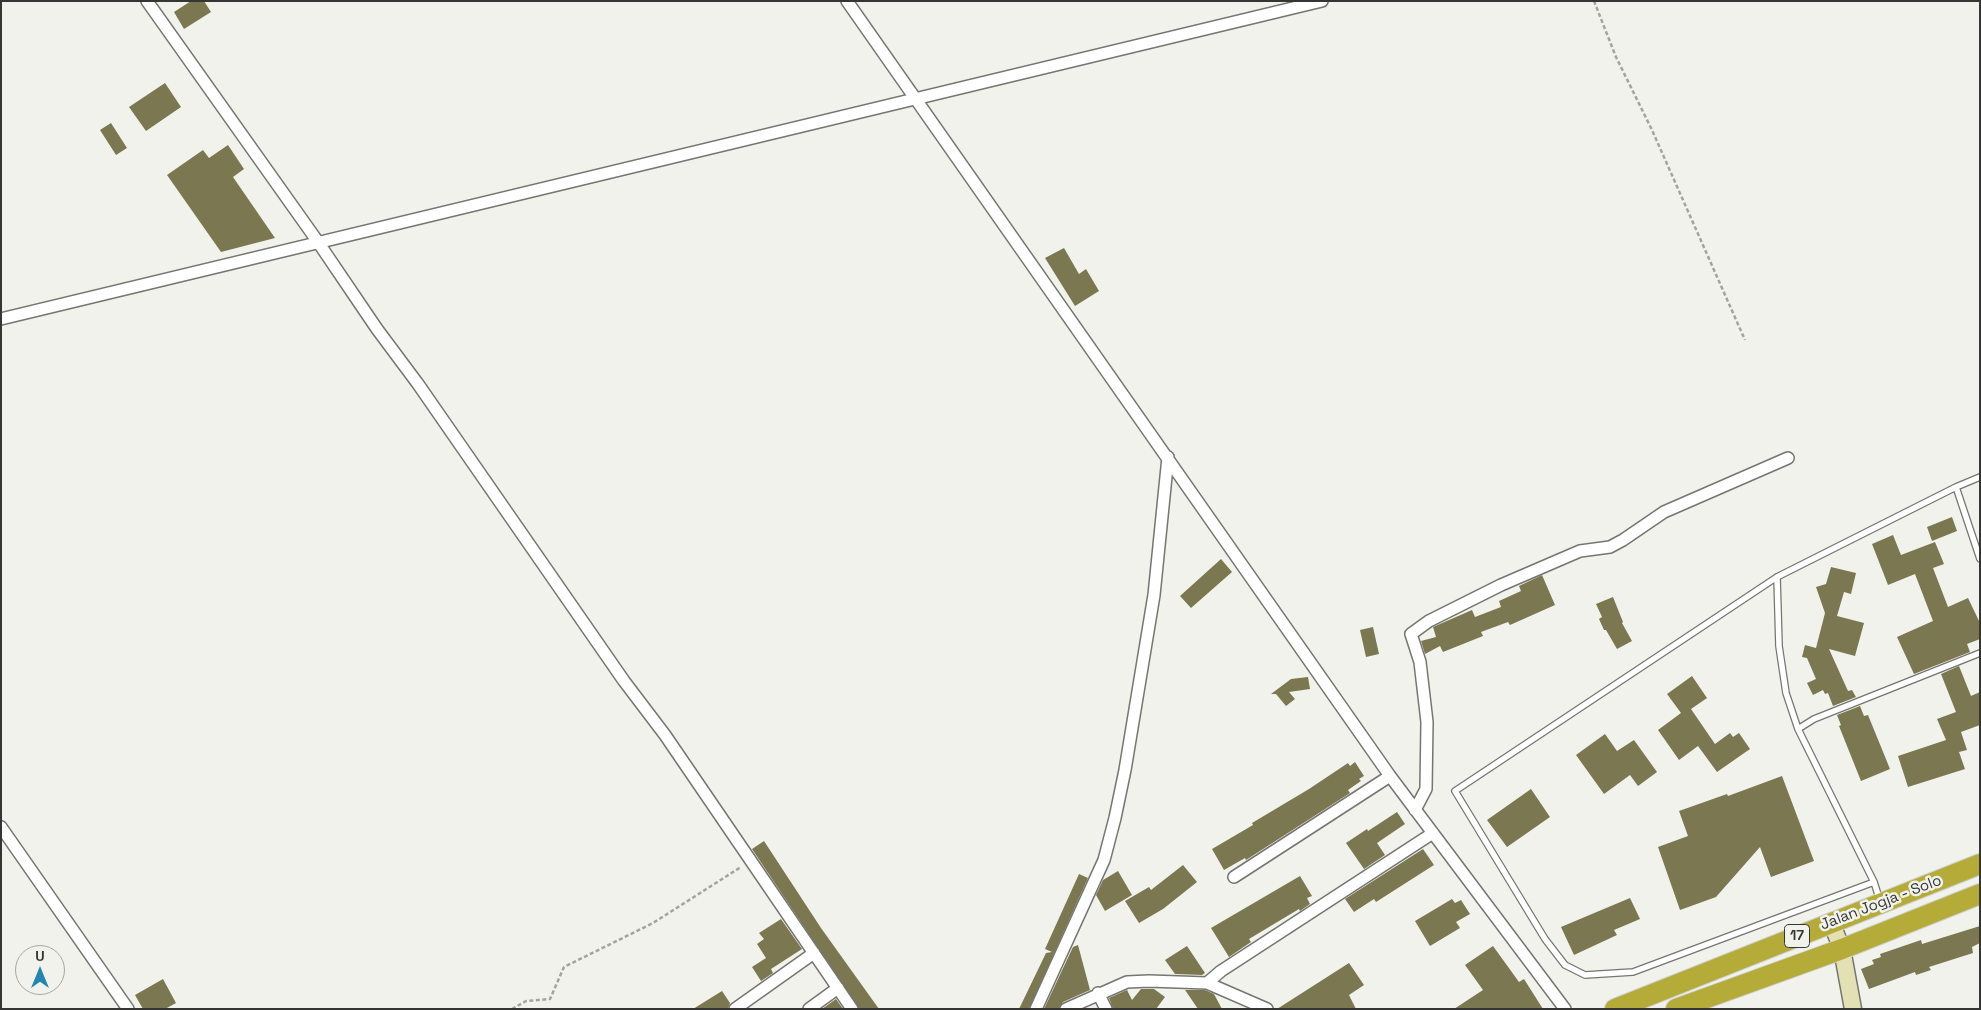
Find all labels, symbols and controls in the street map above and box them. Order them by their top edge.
street label: Jalan Jogja - Solo [1818,872,1944,934]
road number: 17 [1784,924,1810,948]
north arrow [15,945,65,995]
text: U [35,947,45,965]

